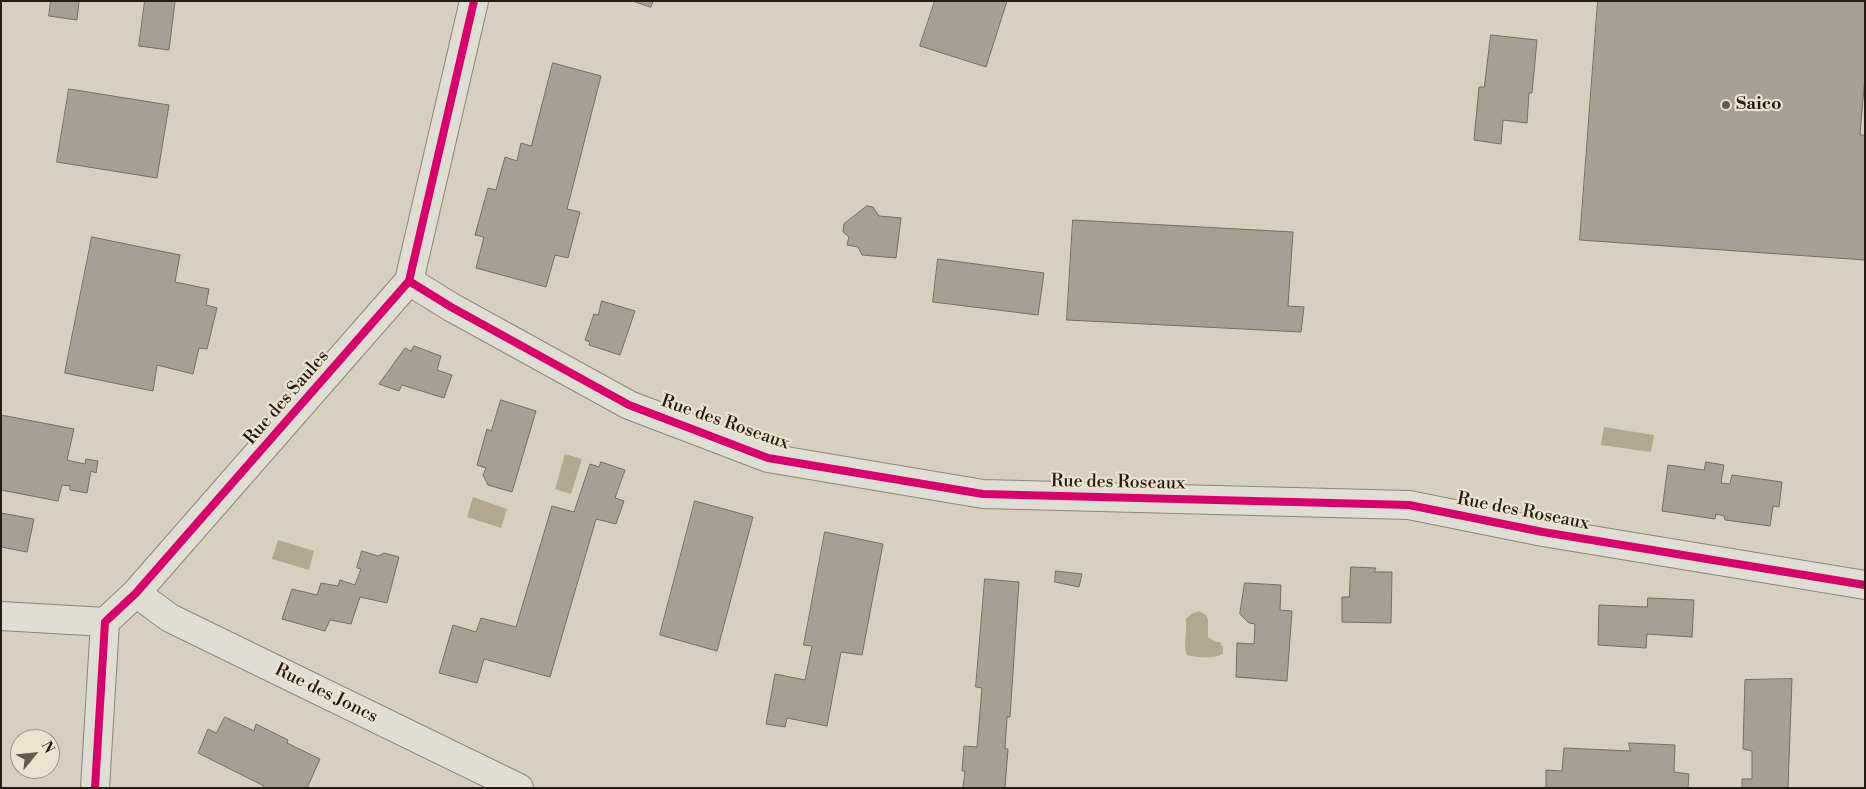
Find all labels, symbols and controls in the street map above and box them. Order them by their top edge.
place label: Saico [1736,94,1782,116]
marker: Saico [1720,99,1732,111]
street label: Rue des Saules [240,346,334,450]
street label: Rue des Roseaux [658,391,792,455]
street label: Rue des Roseaux [1051,471,1185,495]
street label: Rue des Roseaux [1455,489,1591,535]
street label: Rue des Joncs [271,660,381,728]
north arrow [10,729,60,779]
text: N [37,738,58,757]

